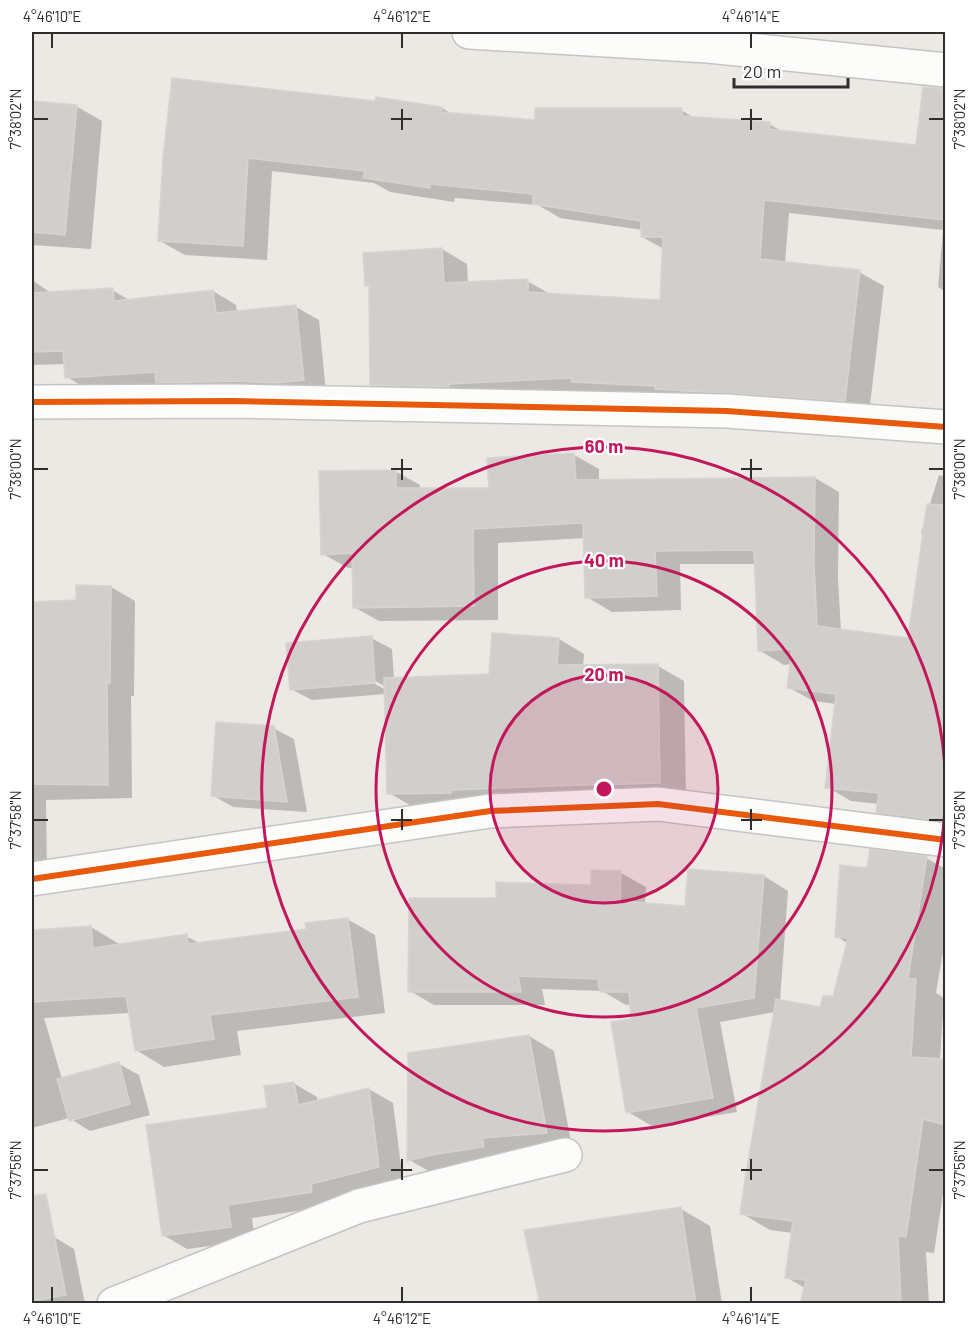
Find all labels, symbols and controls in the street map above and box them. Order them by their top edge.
text: 4°46'10"E [23,7,81,25]
text: 4°46'12"E [373,7,431,25]
text: 4°46'14"E [722,7,780,25]
scale bar [734,51,848,89]
text: 20 m [743,60,781,82]
text: 7°38'02"N [6,89,24,149]
text: 7°38'02"N [950,89,968,149]
text: 60 m [585,435,623,457]
text: 7°38'00"N [6,438,24,500]
text: 7°38'00"N [950,438,968,500]
text: 40 m [584,549,624,571]
text: 20 m [585,663,623,685]
centre of rings [594,779,614,799]
text: 7°37'58"N [6,790,24,850]
text: 7°37'58"N [950,790,968,850]
text: 7°37'56"N [6,1140,24,1200]
text: 7°37'56"N [950,1140,968,1200]
text: 4°46'10"E [23,1309,81,1327]
text: 4°46'12"E [373,1309,431,1327]
text: 4°46'14"E [722,1309,780,1327]

